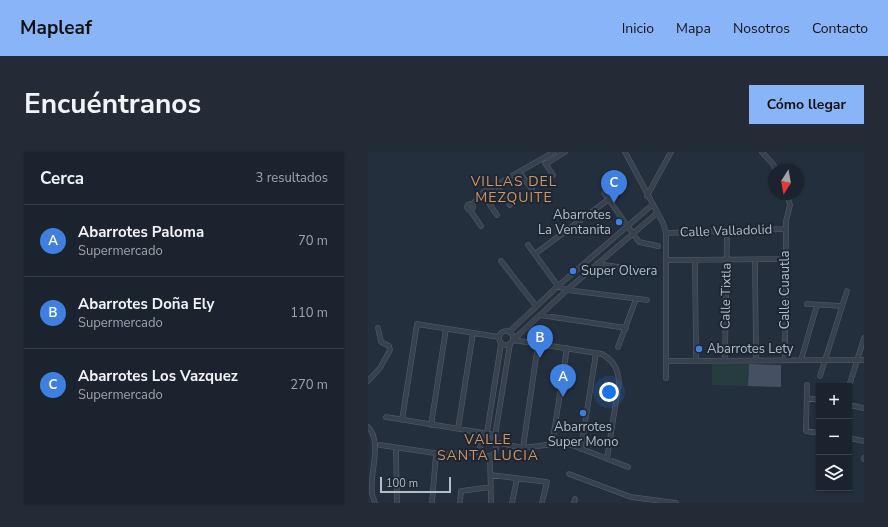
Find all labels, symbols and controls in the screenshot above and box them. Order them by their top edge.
text: Mapleaf [20,15,92,41]
text: Inicio [622,19,654,38]
text: Mapa [676,19,711,38]
text: Nosotros [733,19,790,38]
text: Contacto [812,19,868,38]
text: Encuéntranos [24,85,201,123]
button: Cómo llegar [749,85,864,124]
north arrow [768,164,804,200]
text: Cerca [40,167,84,190]
text: 3 resultados [256,169,328,187]
pin: C [601,170,627,203]
district label: VILLAS DEL MEZQUITE [470,172,557,207]
place label: Abarrotes La Ventanita [538,206,611,239]
marker: Abarrotes La Ventanita [614,217,624,227]
street label: Calle Valladolid [680,220,772,242]
text: Abarrotes Paloma [78,222,204,242]
text: A [48,232,58,250]
text: 70 m [298,232,328,250]
text: Supermercado [78,242,163,260]
street label: Calle Cuautla [776,251,794,329]
place label: Super Olvera [581,262,657,280]
street label: Calle Tixtla [716,263,736,329]
marker: Super Olvera [568,266,578,276]
text: Abarrotes Doña Ely [78,294,214,314]
text: B [49,304,57,322]
text: 110 m [290,304,328,322]
text: Supermercado [78,314,163,332]
pin: B [527,325,553,358]
place label: Abarrotes Lety [707,340,794,358]
marker: Abarrotes Lety [694,344,704,354]
pin: A [550,364,576,397]
text: Abarrotes Los Vazquez [78,366,238,386]
text: C [49,376,57,394]
text: 270 m [290,376,328,394]
your location [599,382,619,402]
map controls [816,383,852,491]
button: + [816,383,852,419]
text: Supermercado [78,386,163,404]
marker: Abarrotes Super Mono [578,408,588,418]
place label: Abarrotes Super Mono [548,418,618,451]
button: − [816,419,852,455]
district label: VALLE SANTA LUCIA [437,430,539,465]
button: layers [816,455,852,491]
scale bar [380,475,451,494]
text: 100 m [386,476,418,491]

